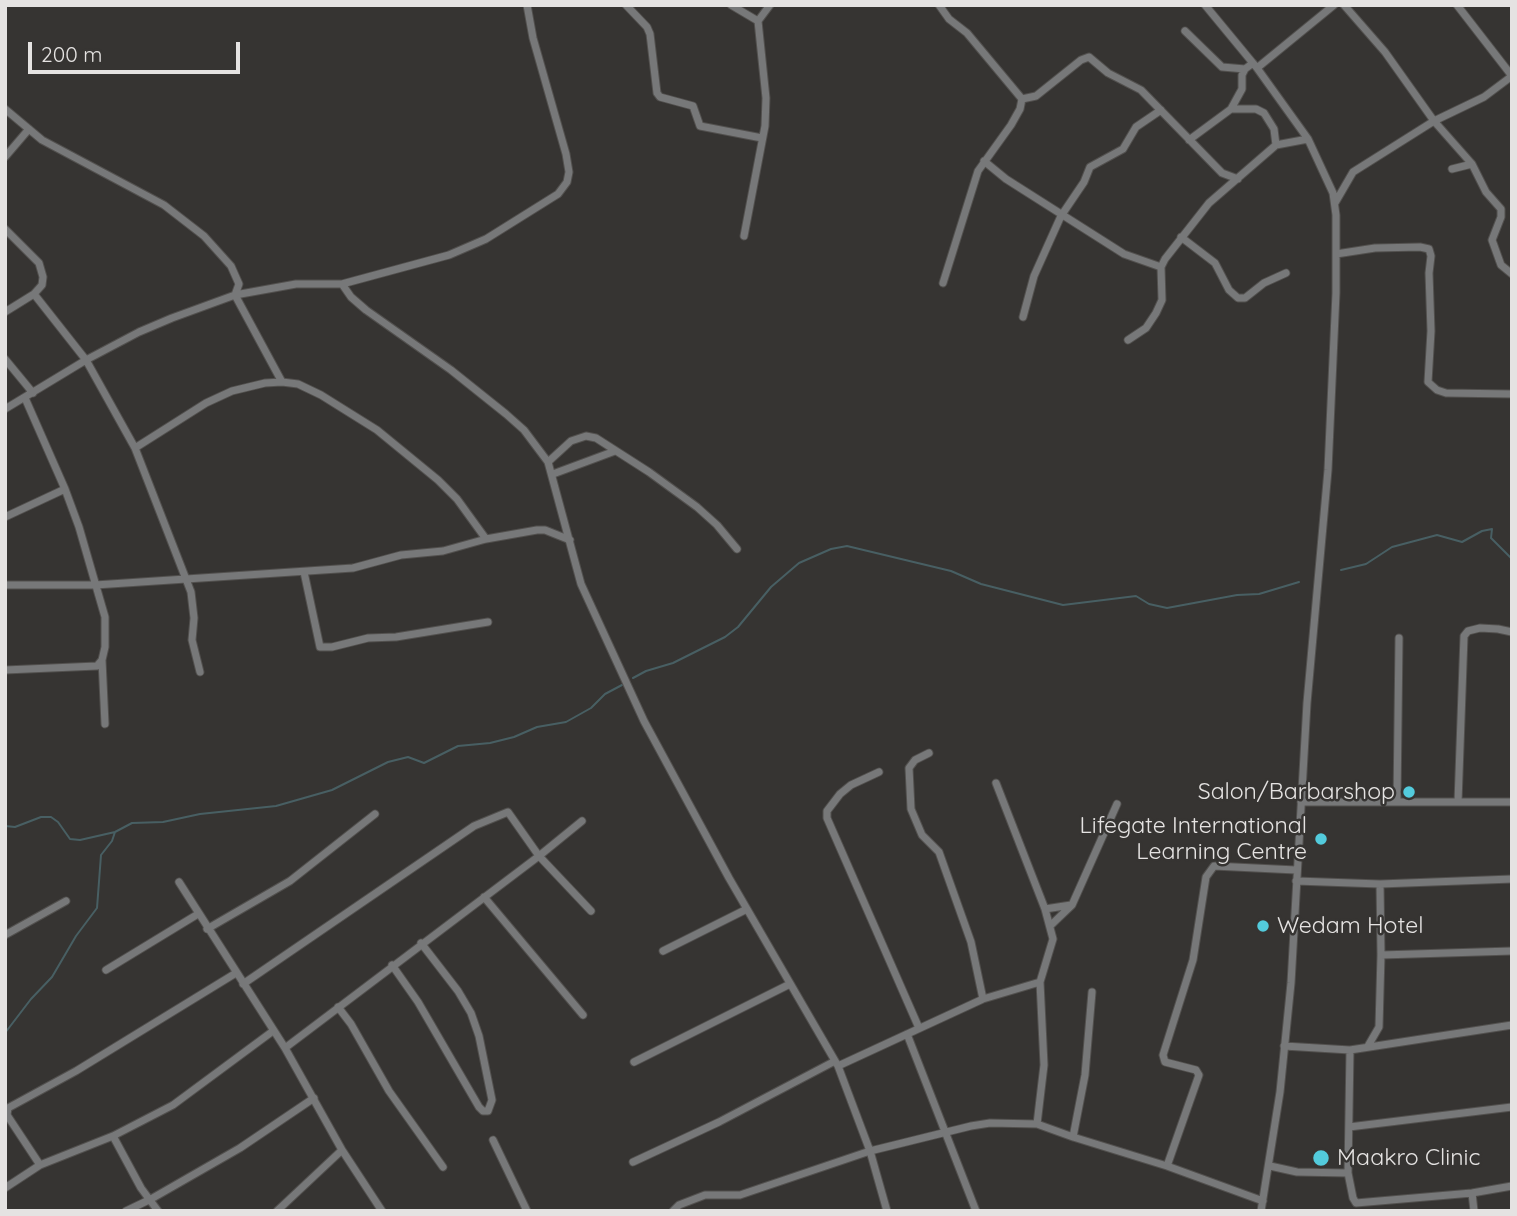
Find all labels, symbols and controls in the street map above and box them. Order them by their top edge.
scale bar [32,28,243,72]
text: 200 m [41,41,103,67]
place label: Salon/Barbarshop [1198,778,1395,806]
marker: Salon/Barbarshop [1401,784,1417,800]
place label: Lifegate International Learning Centre [1079,812,1307,866]
marker: Lifegate International Learning Centre [1313,831,1329,847]
place label: Wedam Hotel [1277,912,1423,940]
marker: Wedam Hotel [1255,918,1271,934]
place label: Maakro Clinic [1337,1144,1480,1172]
marker: Maakro Clinic [1311,1148,1331,1168]

